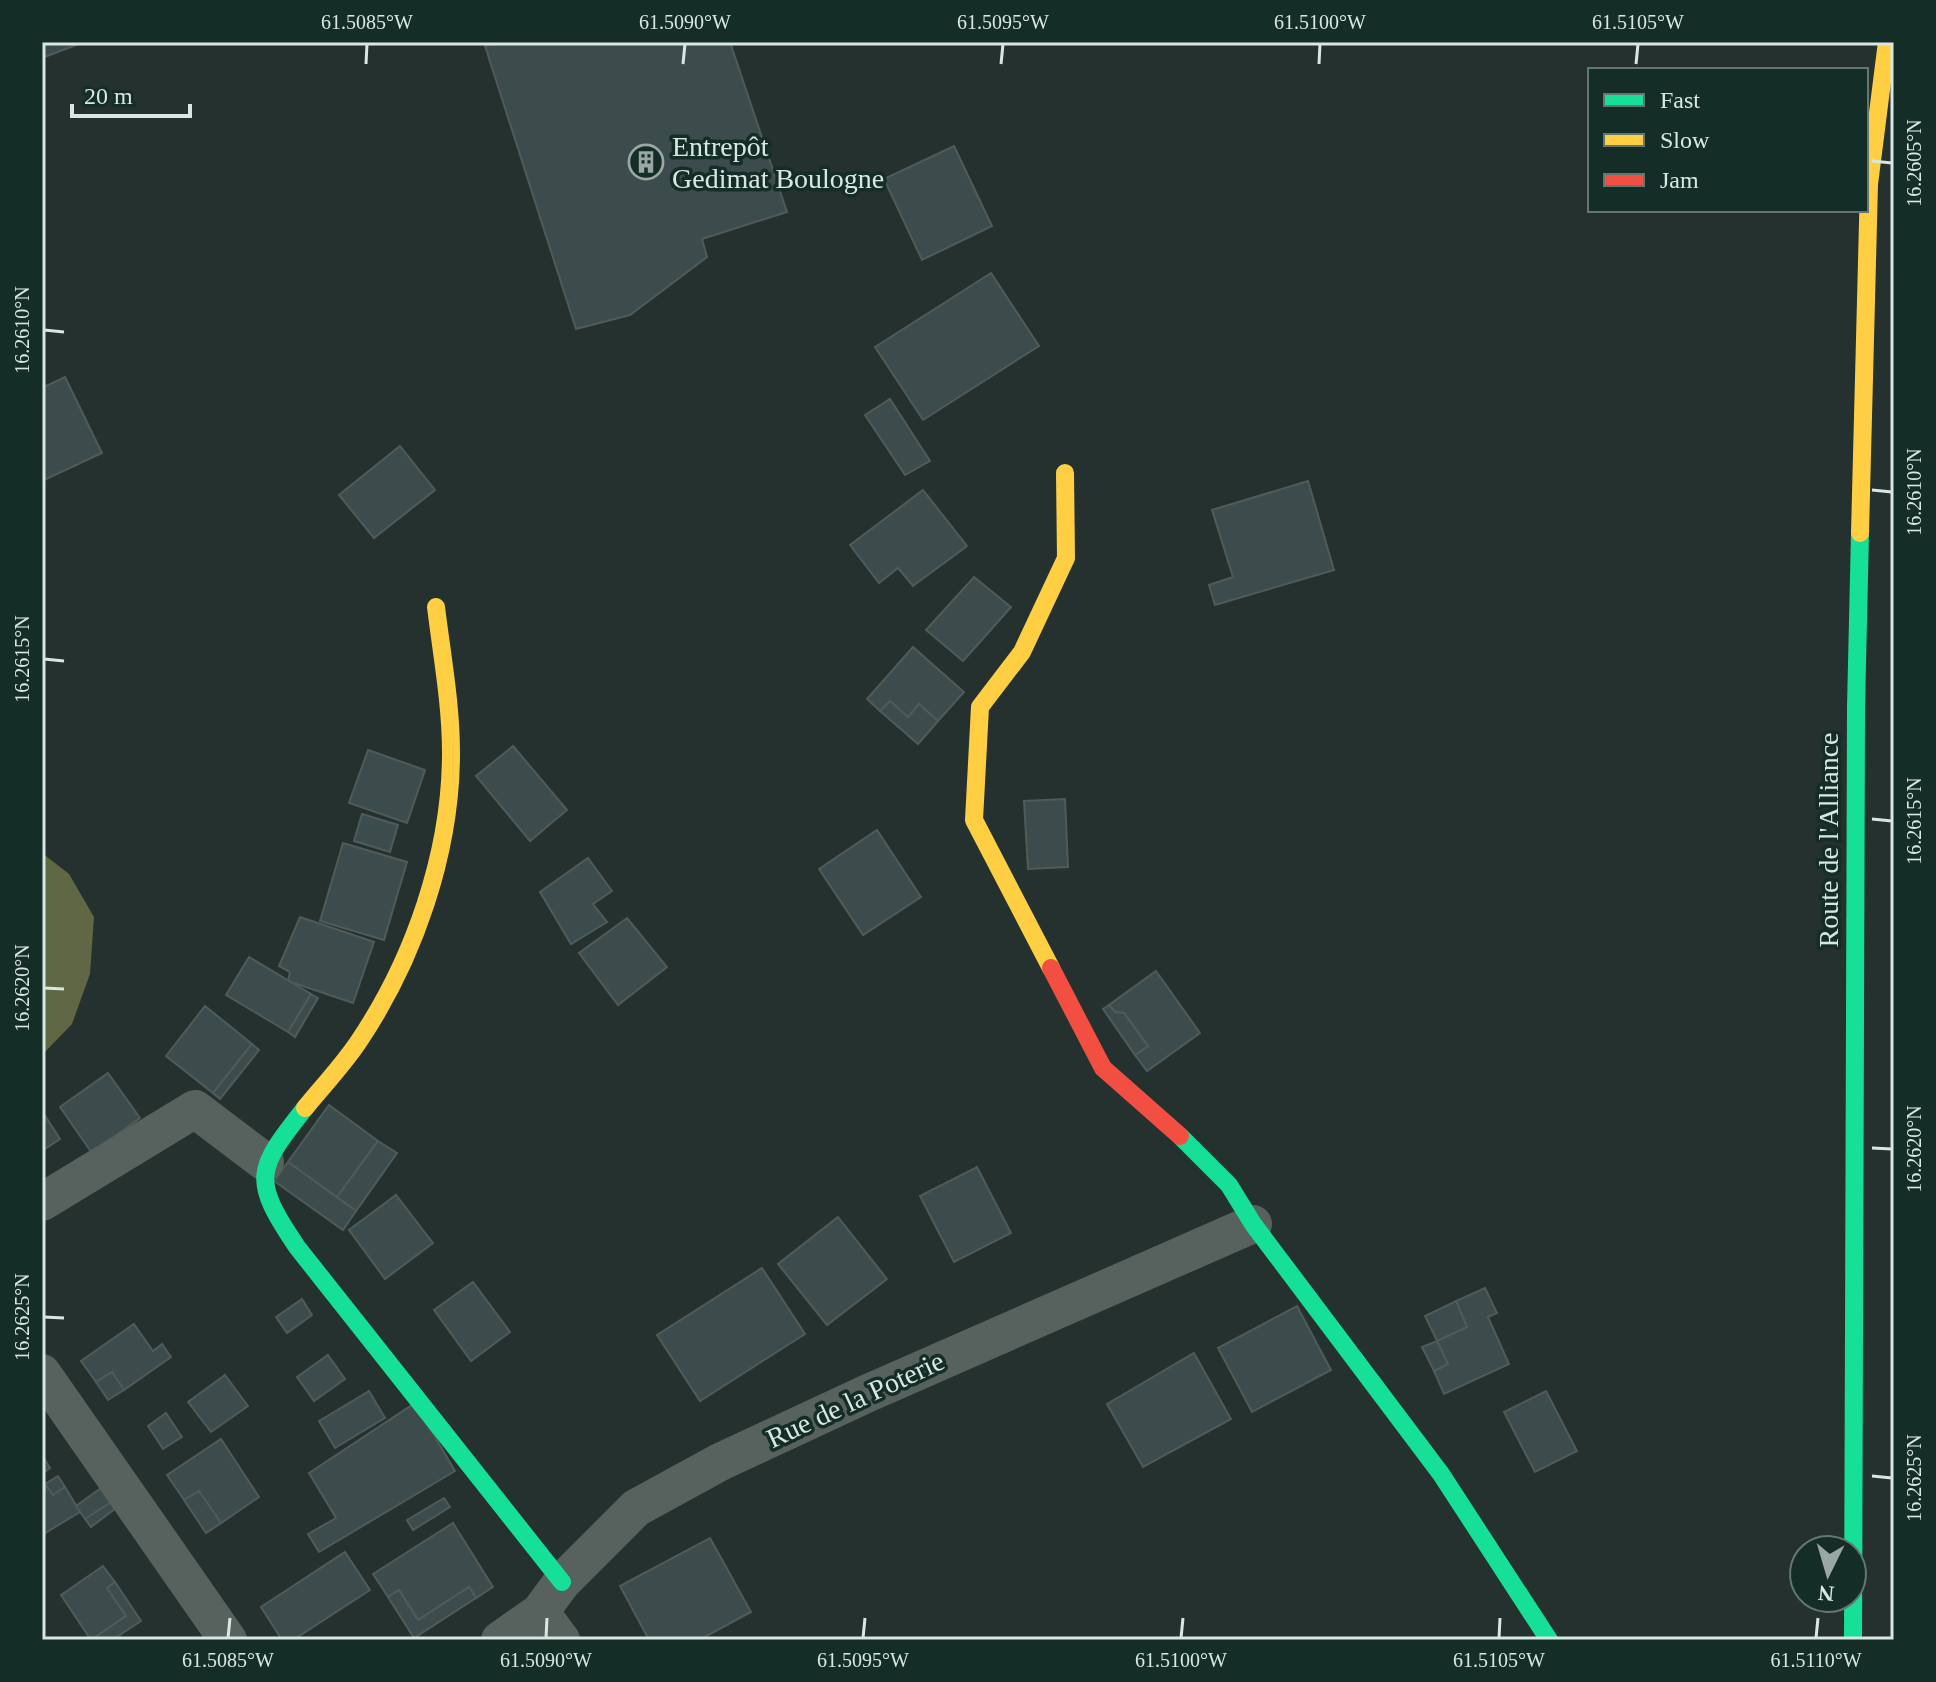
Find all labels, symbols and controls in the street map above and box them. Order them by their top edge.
text: 61.5085°W [321,11,413,33]
text: 61.5090°W [639,11,731,33]
text: 61.5095°W [957,11,1049,33]
text: 61.5100°W [1274,11,1366,33]
text: 61.5105°W [1592,11,1684,33]
scale bar [72,68,190,118]
legend [1588,68,1868,212]
text: 20 m [84,83,133,109]
text: Fast [1660,87,1700,113]
text: 16.2605°N [1903,119,1925,207]
text: Slow [1660,127,1710,153]
place label: Entrepôt Gedimat Boulogne [672,131,884,194]
building icon: Entrepôt Gedimat Boulogne [627,143,665,181]
text: Jam [1660,167,1699,193]
text: 16.2610°N [11,286,33,374]
text: 16.2610°N [1903,448,1925,536]
text: 16.2615°N [11,615,33,703]
street label: Route de l'Alliance [1813,733,1844,947]
text: 16.2615°N [1903,777,1925,865]
text: 16.2620°N [11,944,33,1032]
text: 16.2620°N [1903,1105,1925,1193]
text: 16.2625°N [11,1273,33,1361]
street label: Rue de la Poterie [762,1345,949,1454]
text: 16.2625°N [1903,1434,1925,1522]
north arrow [1788,1534,1868,1614]
text: N [1817,1580,1835,1607]
text: 61.5085°W [182,1649,274,1671]
text: 61.5090°W [500,1649,592,1671]
text: 61.5095°W [817,1649,909,1671]
text: 61.5100°W [1135,1649,1227,1671]
text: 61.5105°W [1453,1649,1545,1671]
text: 61.5110°W [1770,1649,1862,1671]

